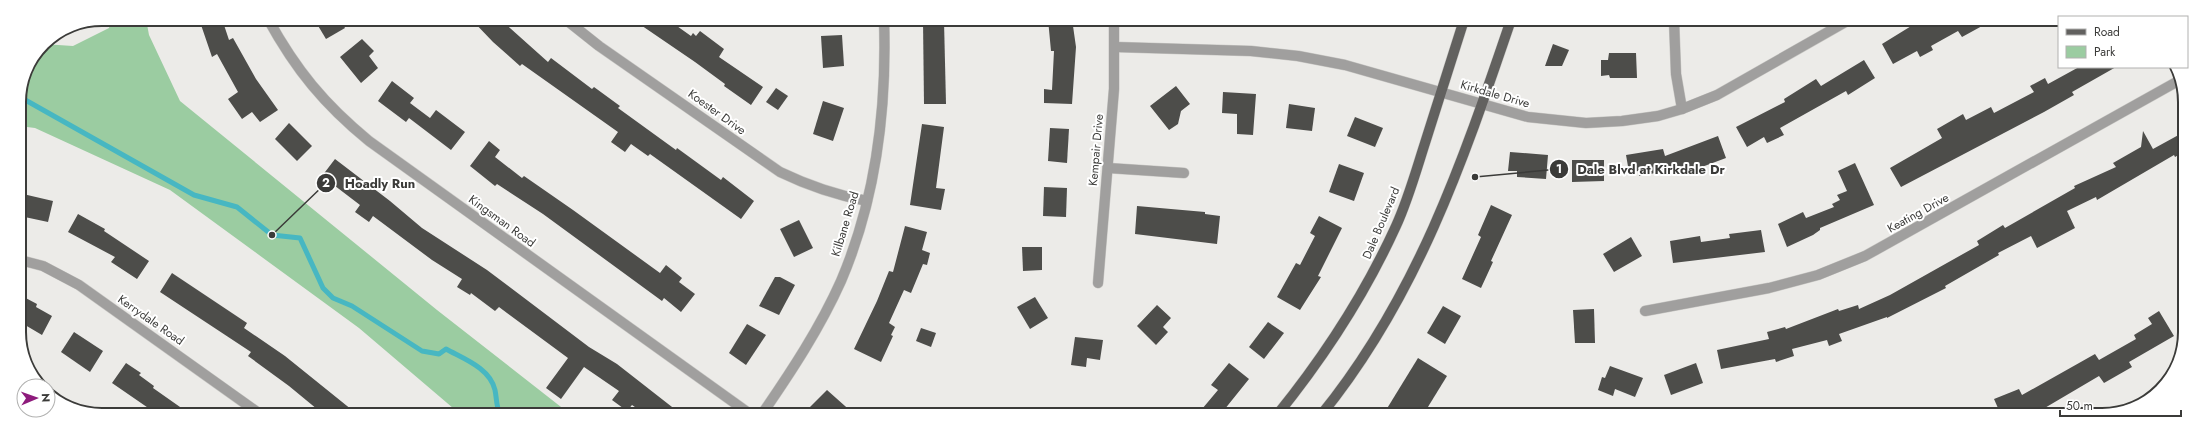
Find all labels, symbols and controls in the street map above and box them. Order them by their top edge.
legend [2058,16,2188,68]
text: Road [2094,23,2120,41]
text: Park [2094,43,2116,61]
street label: Kirkdale Drive [1458,76,1532,112]
street label: Koester Drive [684,85,750,139]
street label: Kempair Drive [1084,113,1108,187]
callout: Dale Blvd at Kirkdale Dr [1549,157,1733,182]
text: 1 [1556,160,1562,178]
text: Dale Blvd at Kirkdale Dr [1577,160,1725,179]
callout: Hoadly Run [316,171,423,196]
text: 2 [322,174,330,192]
text: Hoadly Run [345,174,415,193]
street label: Dale Boulevard [1358,184,1404,262]
street label: Kilbane Road [827,189,863,259]
street label: Keating Drive [1884,189,1952,237]
street label: Kingsman Road [465,191,539,251]
street label: Kerrydale Road [114,290,188,350]
north arrow [16,378,56,418]
scale bar [2060,392,2181,418]
text: N [38,393,54,402]
text: 50 m [2066,397,2093,415]

